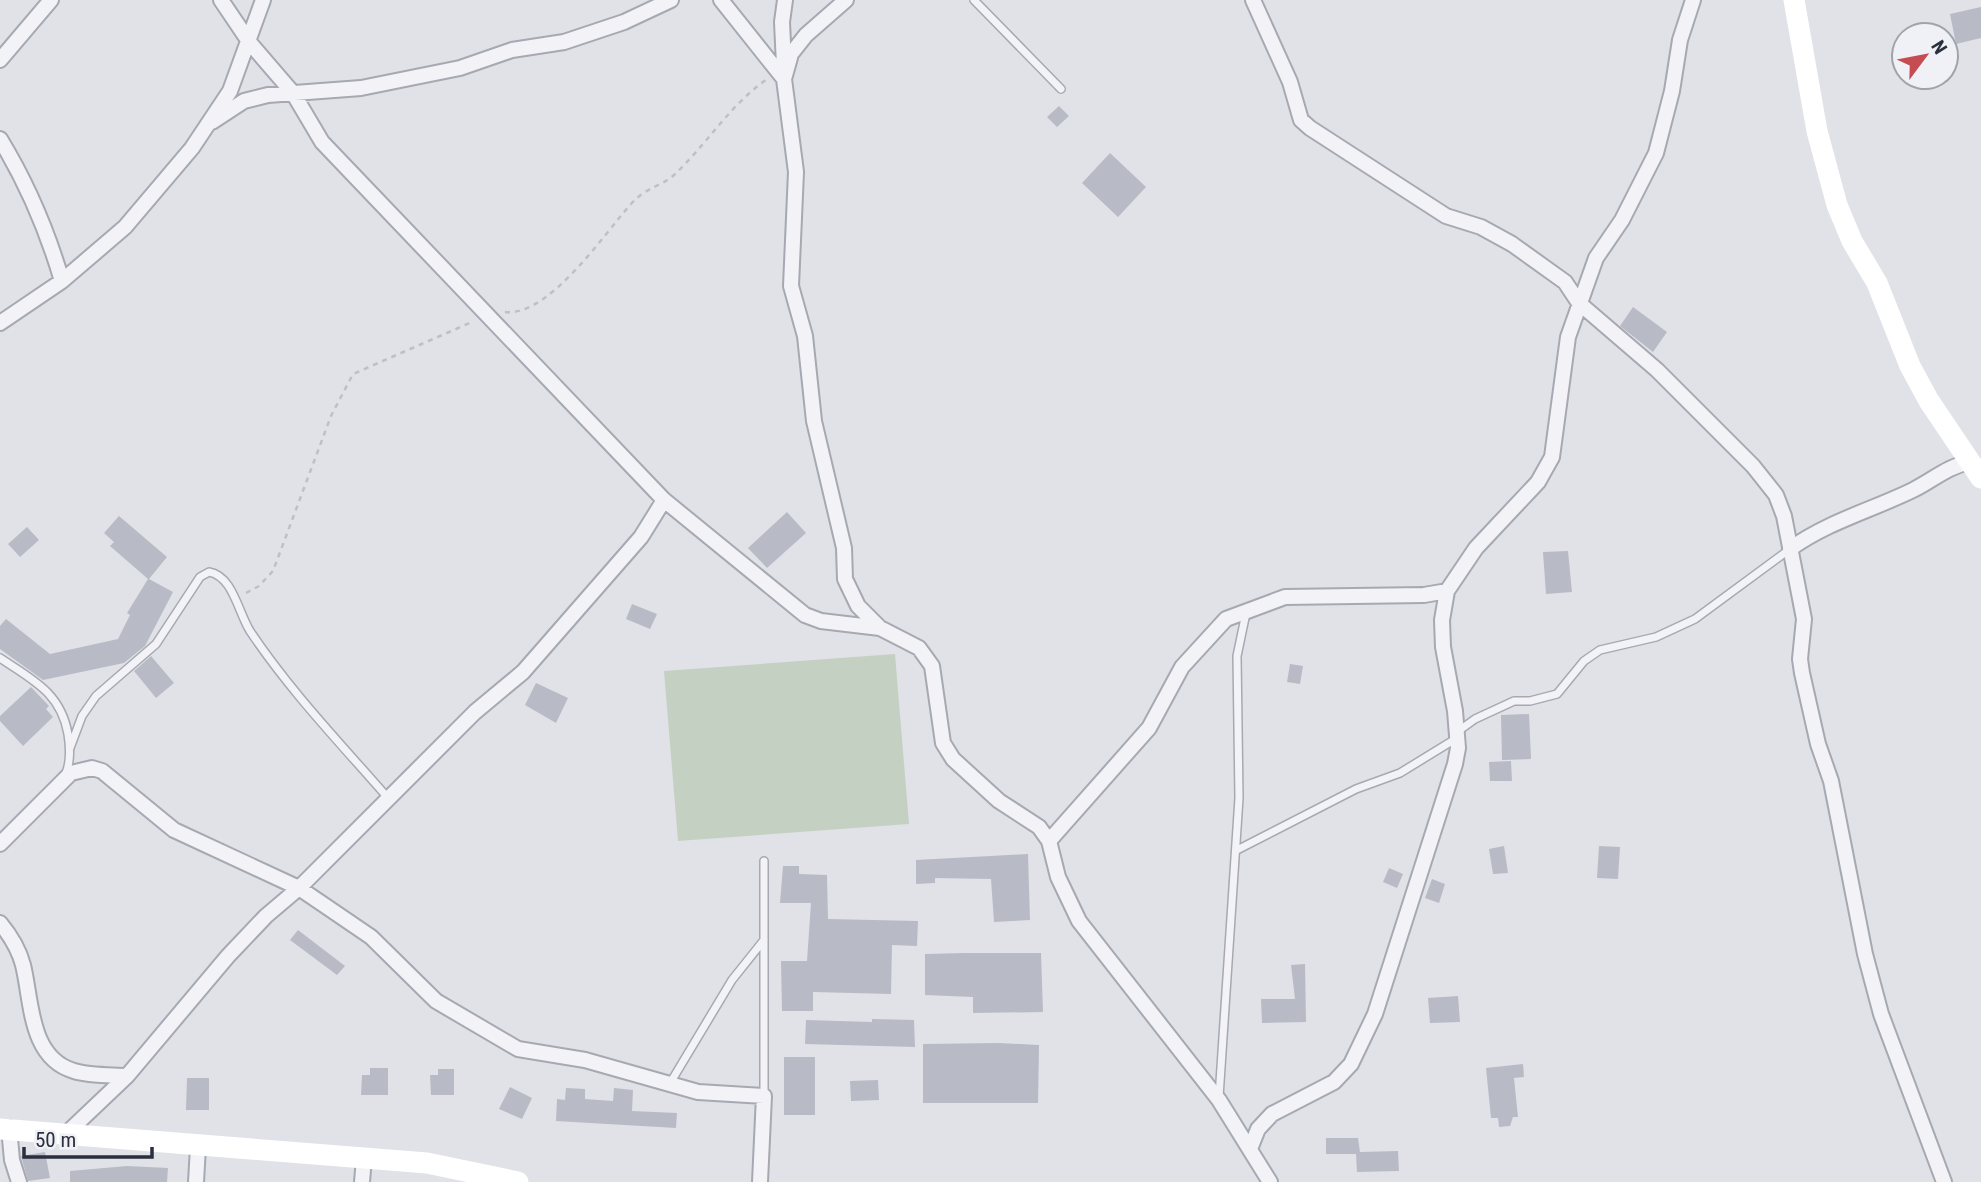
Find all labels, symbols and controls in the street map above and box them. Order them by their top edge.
north arrow [1890,21,1960,91]
text: N [1926,36,1952,58]
scale bar [24,1116,152,1160]
text: 50 m [35,1128,76,1152]

